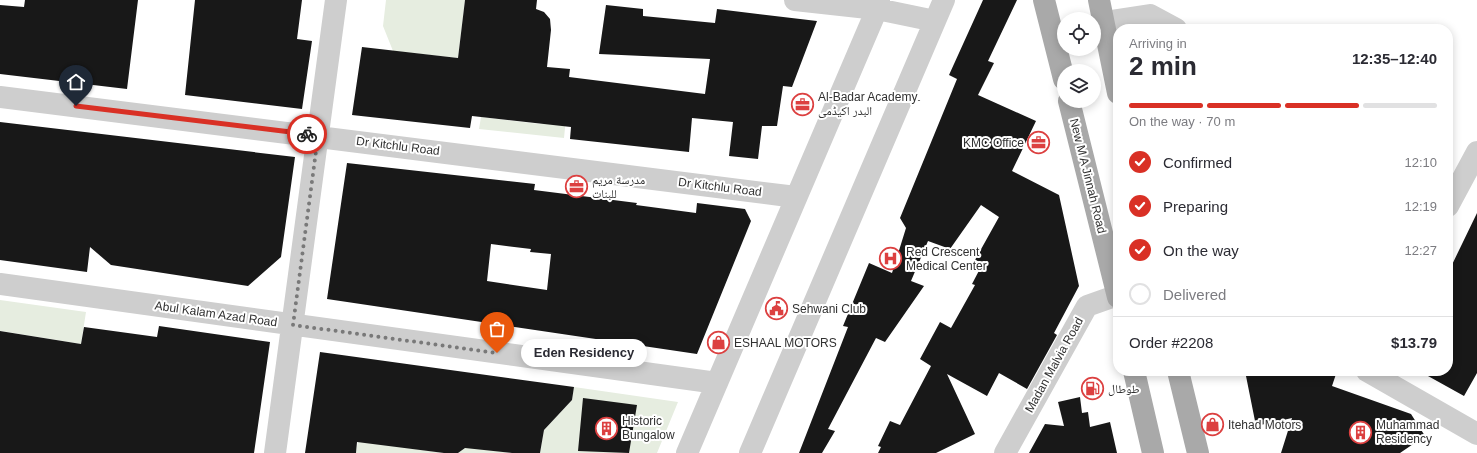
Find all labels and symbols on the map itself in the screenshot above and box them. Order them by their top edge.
pin [59,65,93,106]
place label: Al-Badar Academy۔ البدر اکیڈمی [818,90,920,118]
office icon: Al-Badar Academy۔ البدر اکیڈمی [790,91,816,117]
courier [287,114,327,154]
street label: New M A Jinnah Road [1067,117,1109,235]
office icon: KMC Office [1026,130,1052,156]
street label: Dr Kitchlu Road [355,134,441,158]
place label: KMC Office [963,136,1024,150]
place label: مدرسة مريم للبنات [592,173,645,201]
office icon: مدرسة مريم للبنات [563,174,589,200]
street label: Dr Kitchlu Road [677,175,763,199]
place label: Red Crescent Medical Center [906,245,987,273]
hospital icon: Red Crescent Medical Center [877,246,903,272]
public building icon: Sehwani Club [764,296,790,322]
street label: Abul Kalam Azad Road [154,298,278,330]
place label: Sehwani Club [792,302,866,316]
pin [480,312,514,353]
street label: Madan Malvia Road [1022,315,1086,415]
shop icon: ESHAAL MOTORS [706,330,732,356]
place label: ESHAAL MOTORS [734,336,837,350]
callout: Eden Residency [521,339,647,367]
fuel station icon: طوطال [1079,376,1105,402]
place label: طوطال [1108,382,1140,396]
shop icon: Itehad Motors [1199,412,1225,438]
place label: Historic Bungalow [622,414,675,442]
building icon: Historic Bungalow [594,415,620,441]
place label: Itehad Motors [1228,418,1301,432]
place label: Muhammad Residency [1376,418,1439,446]
building icon: Muhammad Residency [1347,419,1373,445]

